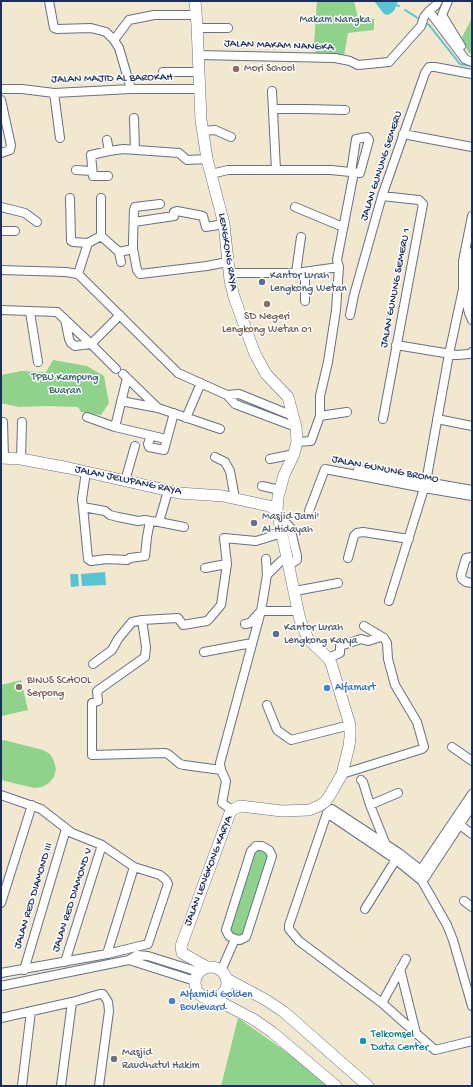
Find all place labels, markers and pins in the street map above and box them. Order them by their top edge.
place label: Mori School [244,62,295,76]
marker: Mori School [231,64,241,74]
place label: Kantor Lurah Lengkong Wetan [270,269,347,295]
marker: Kantor Lurah Lengkong Wetan [257,277,267,287]
marker: SD Negeri Lengkong Wetan 01 [262,299,272,309]
place label: SD Negeri Lengkong Wetan 01 [222,310,312,336]
place label: Masjid Jami' Al-Hidayah [262,510,319,536]
marker: Masjid Jami' Al-Hidayah [249,518,259,528]
place label: Kantor Lurah Lengkong Karya [284,621,357,647]
marker: Kantor Lurah Lengkong Karya [271,629,281,639]
place label: BINUS SCHOOL Serpong [27,674,91,700]
place label: Alfamart [335,681,376,695]
marker: BINUS SCHOOL Serpong [14,682,24,692]
marker: Alfamart [322,683,332,693]
place label: Alfamidi Golden Boulevard [180,988,252,1014]
marker: Alfamidi Golden Boulevard [167,996,177,1006]
place label: Telkomsel Data Center [371,1028,428,1054]
marker: Telkomsel Data Center [358,1036,368,1046]
place label: Masjid Raudhatul Hakim [122,1046,200,1072]
marker: Masjid Raudhatul Hakim [109,1054,119,1064]

